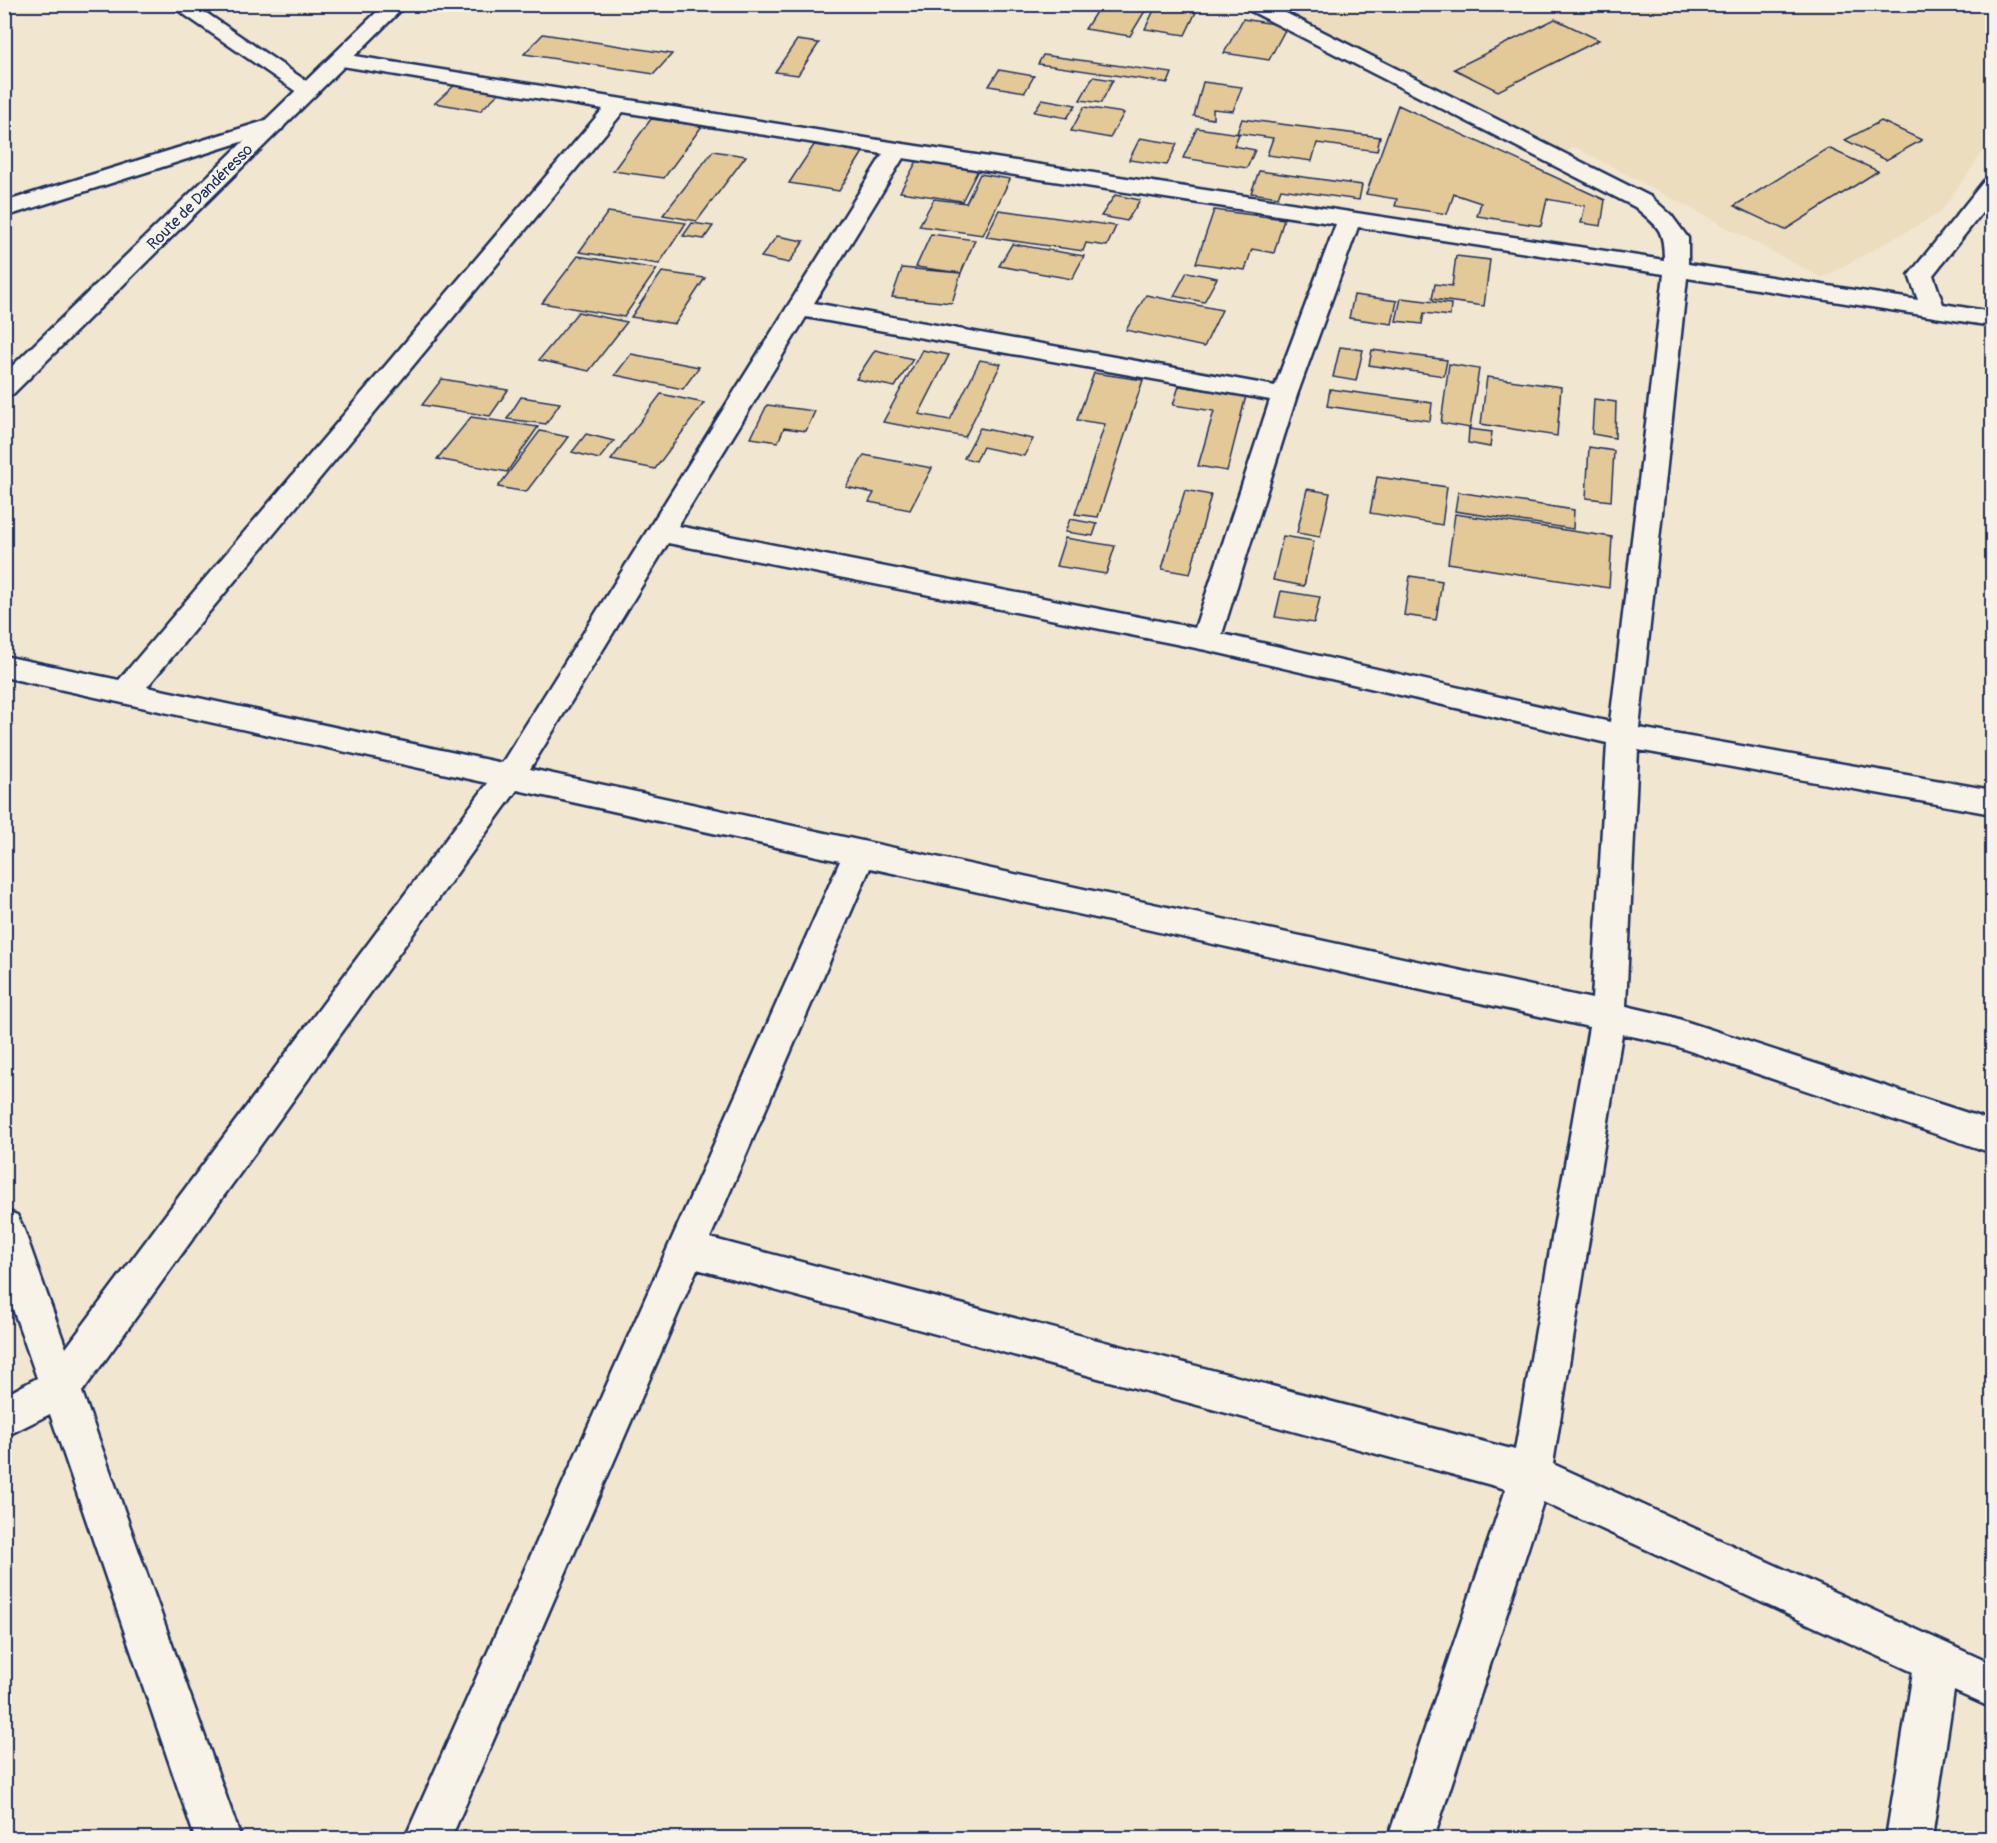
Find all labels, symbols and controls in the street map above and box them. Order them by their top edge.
street label: Route de Dandéresso [143,140,257,254]

